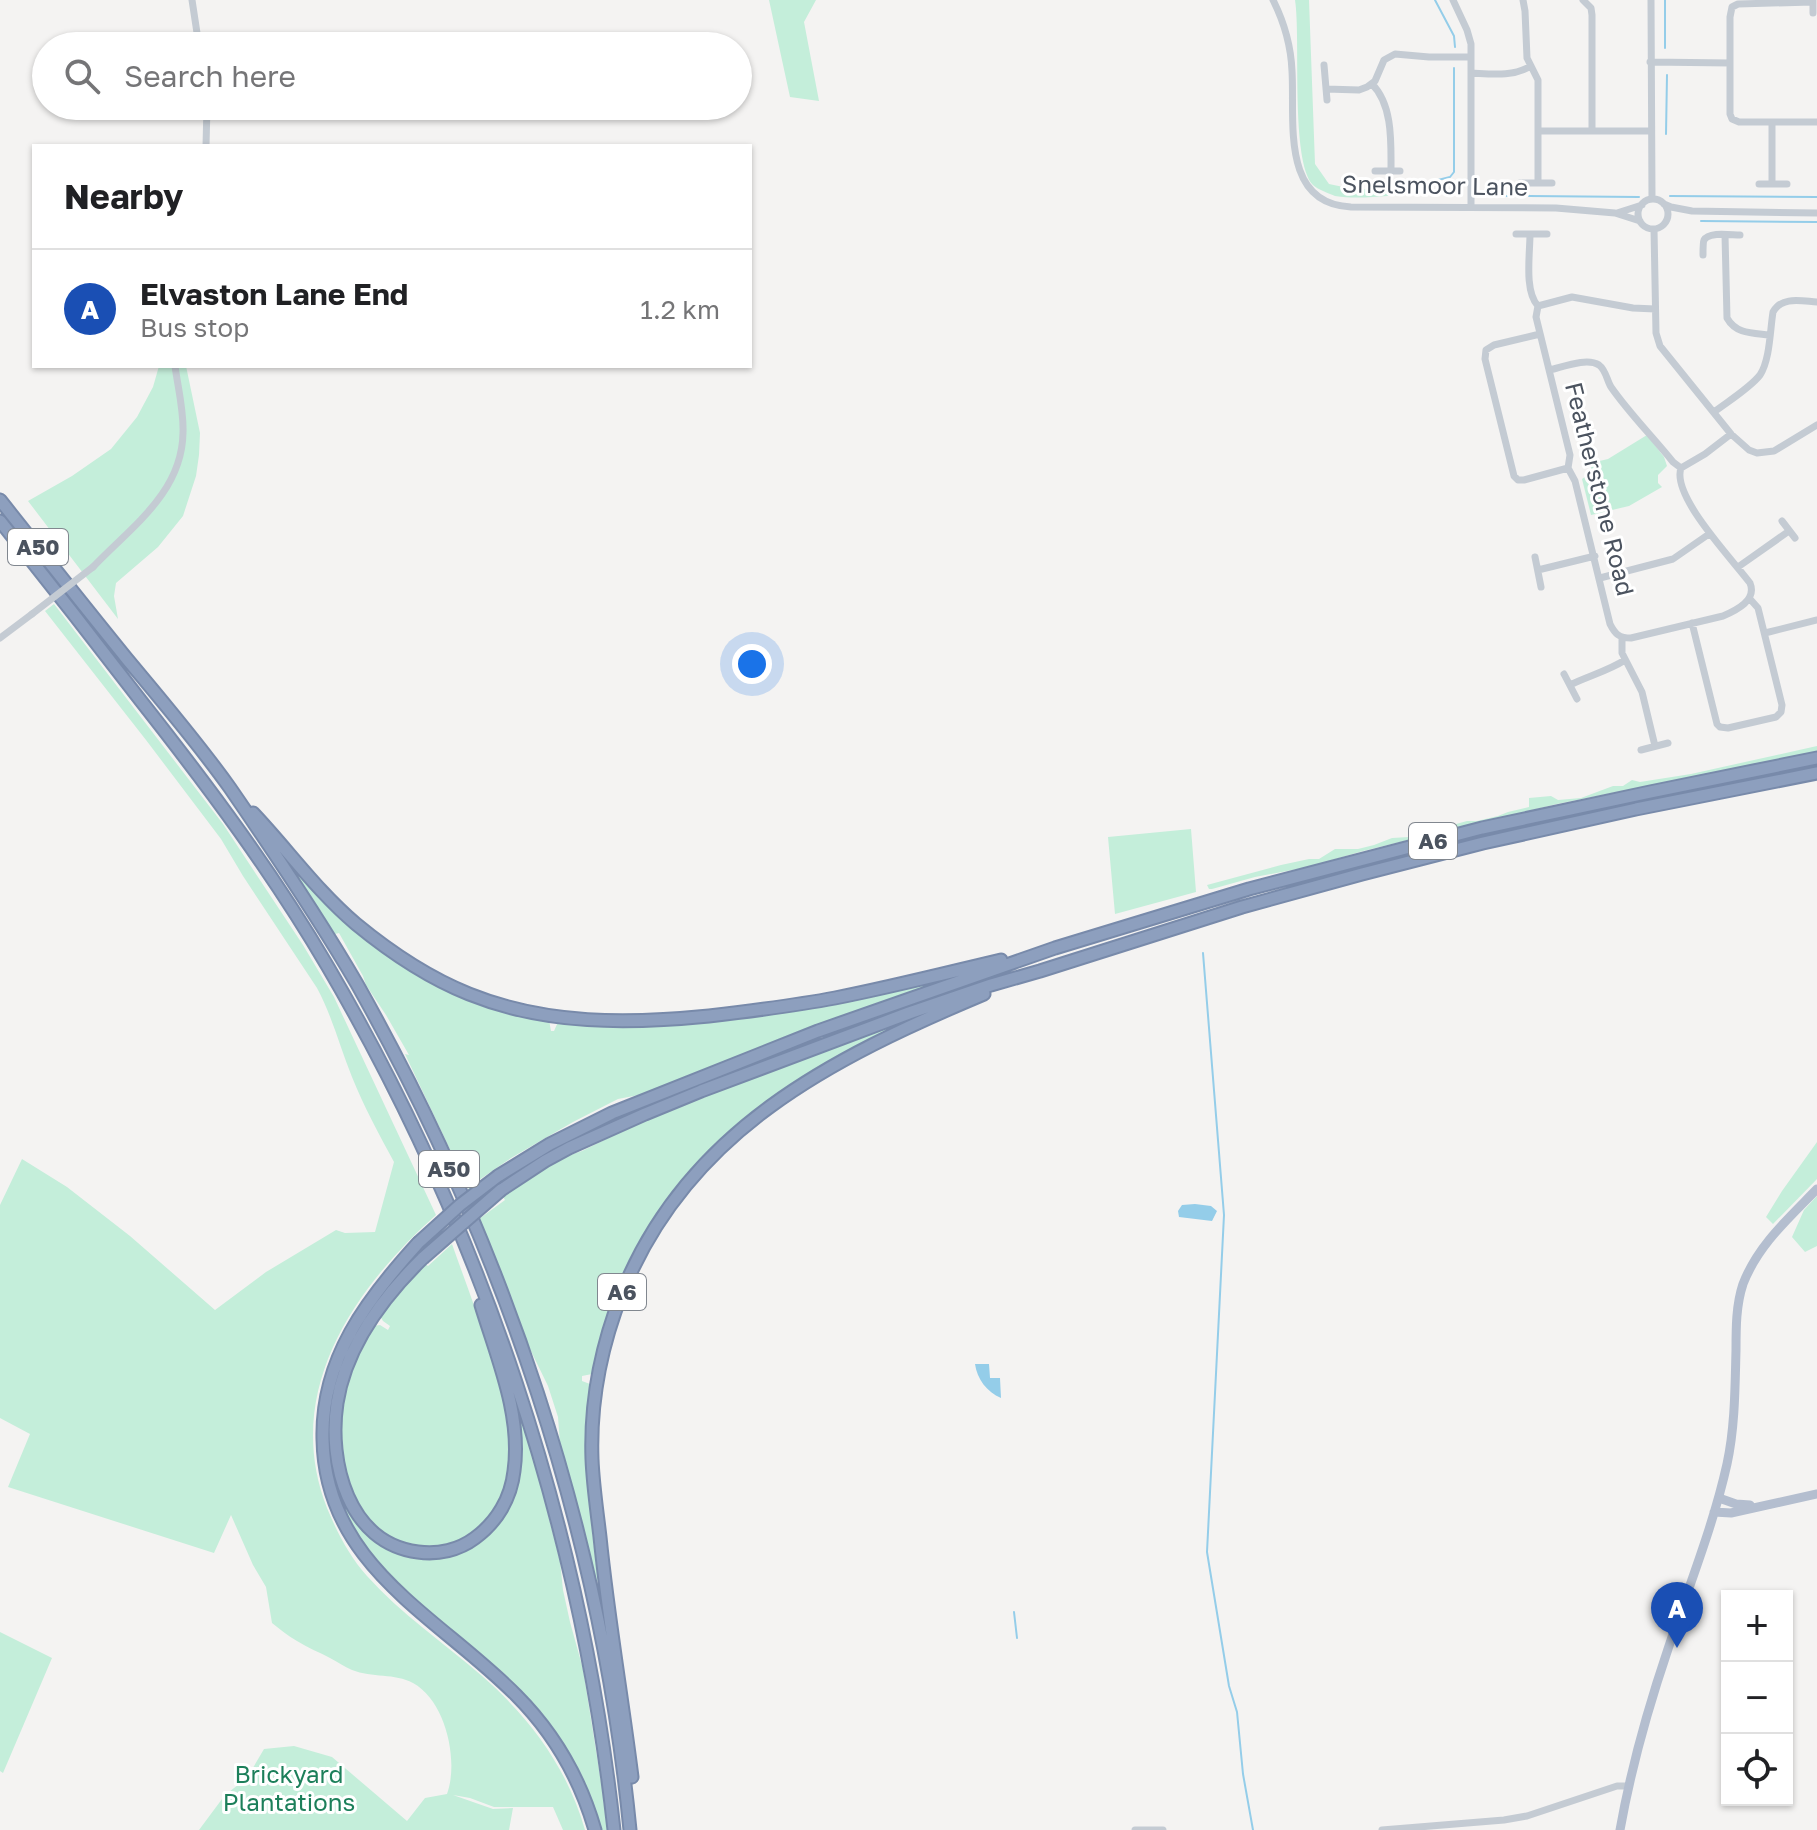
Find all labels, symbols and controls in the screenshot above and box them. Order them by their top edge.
search box [32,32,752,120]
icon: search [60,54,104,98]
text: Search here [124,58,296,94]
street label: Snelsmoor Lane [1342,168,1528,201]
text: Nearby [64,176,184,216]
text: Elvaston Lane End [140,276,408,312]
text: A [81,294,99,325]
text: 1.2 km [640,294,720,325]
text: Bus stop [140,312,249,343]
street label: Featherstone Road [1560,379,1641,598]
road number: A50 [8,529,68,565]
your location [732,644,772,684]
road number: A6 [1409,823,1457,859]
road number: A50 [419,1151,479,1187]
road number: A6 [598,1274,646,1310]
pin: A [1651,1582,1703,1648]
map controls [1721,1590,1793,1806]
button: + [1721,1590,1793,1662]
button: − [1721,1662,1793,1734]
button: locate [1721,1734,1793,1806]
park label: Brickyard Plantations [223,1759,355,1816]

